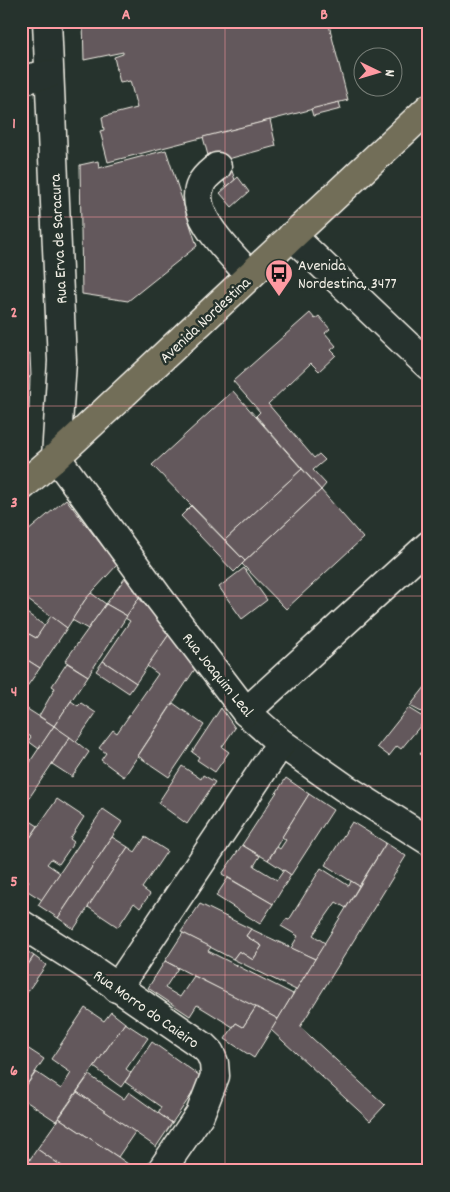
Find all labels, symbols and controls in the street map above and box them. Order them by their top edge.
text: A [122,4,131,27]
text: B [320,4,328,27]
north arrow [352,48,402,98]
text: N [379,69,399,77]
text: 1 [12,113,16,136]
street label: Rua Erva de Saracura [45,173,74,304]
place label: Avenida Nordestina, 3477 [298,255,397,296]
bus stop icon: Avenida Nordestina, 3477 [264,258,294,297]
street label: Avenida Nordestina [155,272,257,369]
text: 2 [11,302,18,325]
text: 3 [10,492,18,515]
street label: Rua Joaquim Leal [176,628,258,723]
text: 4 [11,681,17,704]
text: 5 [10,871,18,894]
street label: Rua Morro do Caieiro [88,965,203,1055]
text: 6 [10,1060,18,1083]

